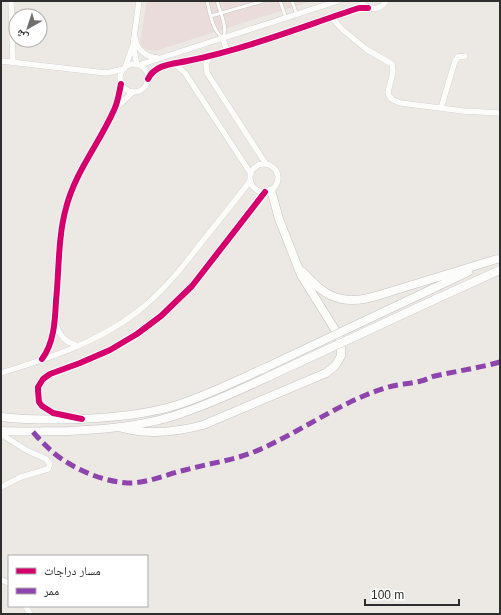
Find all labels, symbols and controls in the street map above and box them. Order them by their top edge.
north arrow [8,8,48,48]
text: ش [13,26,31,44]
legend [8,555,148,607]
text: مسار دراجات [44,564,101,578]
scale bar [365,581,459,607]
text: ممر [43,584,59,598]
text: 100 m [371,588,404,602]

